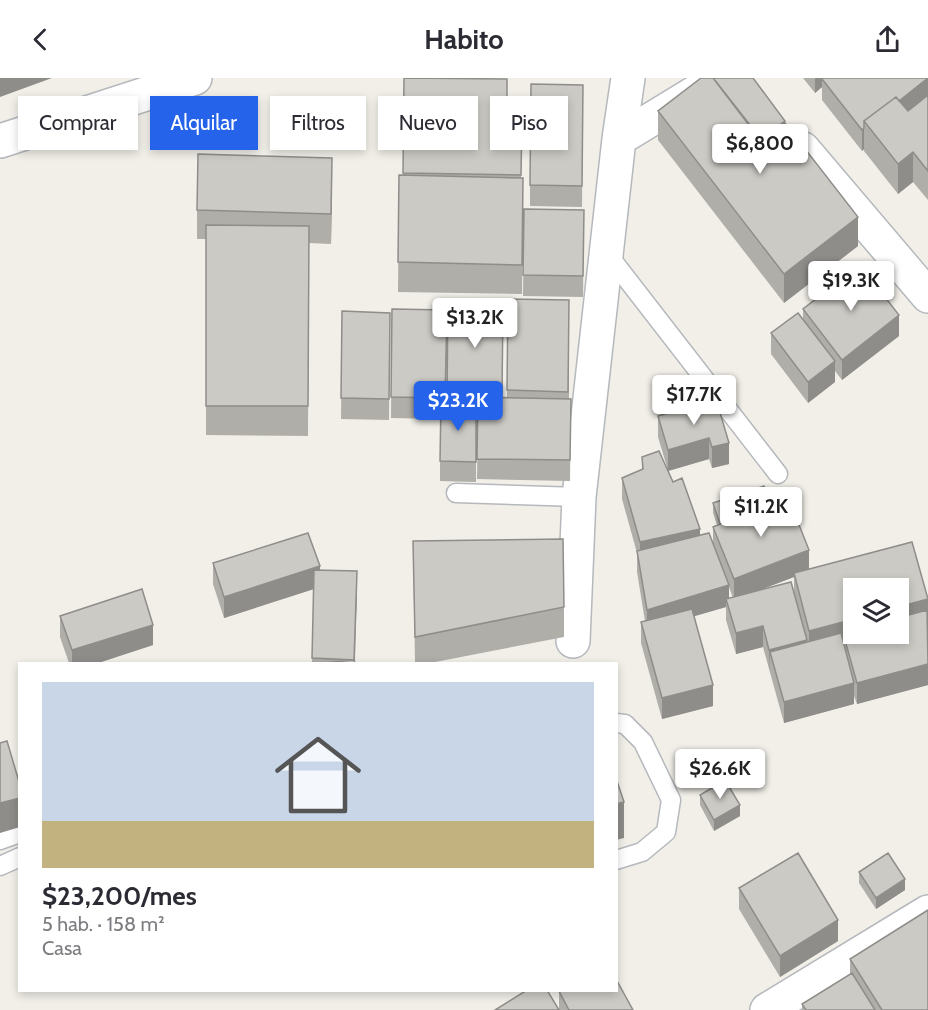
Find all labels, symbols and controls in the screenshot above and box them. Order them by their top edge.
icon: back [24,23,57,56]
text: Habito [424,23,504,56]
icon: share [871,23,904,56]
chip: Comprar [18,96,138,150]
chip: Alquilar [150,96,258,150]
chip: Filtros [270,96,366,150]
chip: Nuevo [378,96,478,150]
chip: Piso [490,96,568,150]
pin: $6,800 [711,124,809,175]
text: $6,800 [726,131,794,155]
pin: $19.3K [802,261,900,312]
text: $19.3K [822,268,880,292]
pin: $13.2K [426,298,524,349]
text: $13.2K [446,305,504,329]
pin: $17.7K [645,375,743,426]
pin: $23.2K [409,381,507,432]
text: $17.7K [666,382,722,406]
text: $23.2K [428,388,488,412]
pin: $11.2K [712,487,810,538]
text: $11.2K [734,494,788,518]
map controls [843,578,909,644]
button: layers [843,578,909,644]
icon: home [264,721,372,829]
pin: $26.6K [671,749,769,800]
text: $26.6K [689,756,751,780]
text: $23,200/mes [42,880,197,912]
text: 5 hab. · 158 m² [42,912,165,936]
text: Casa [42,936,82,960]

